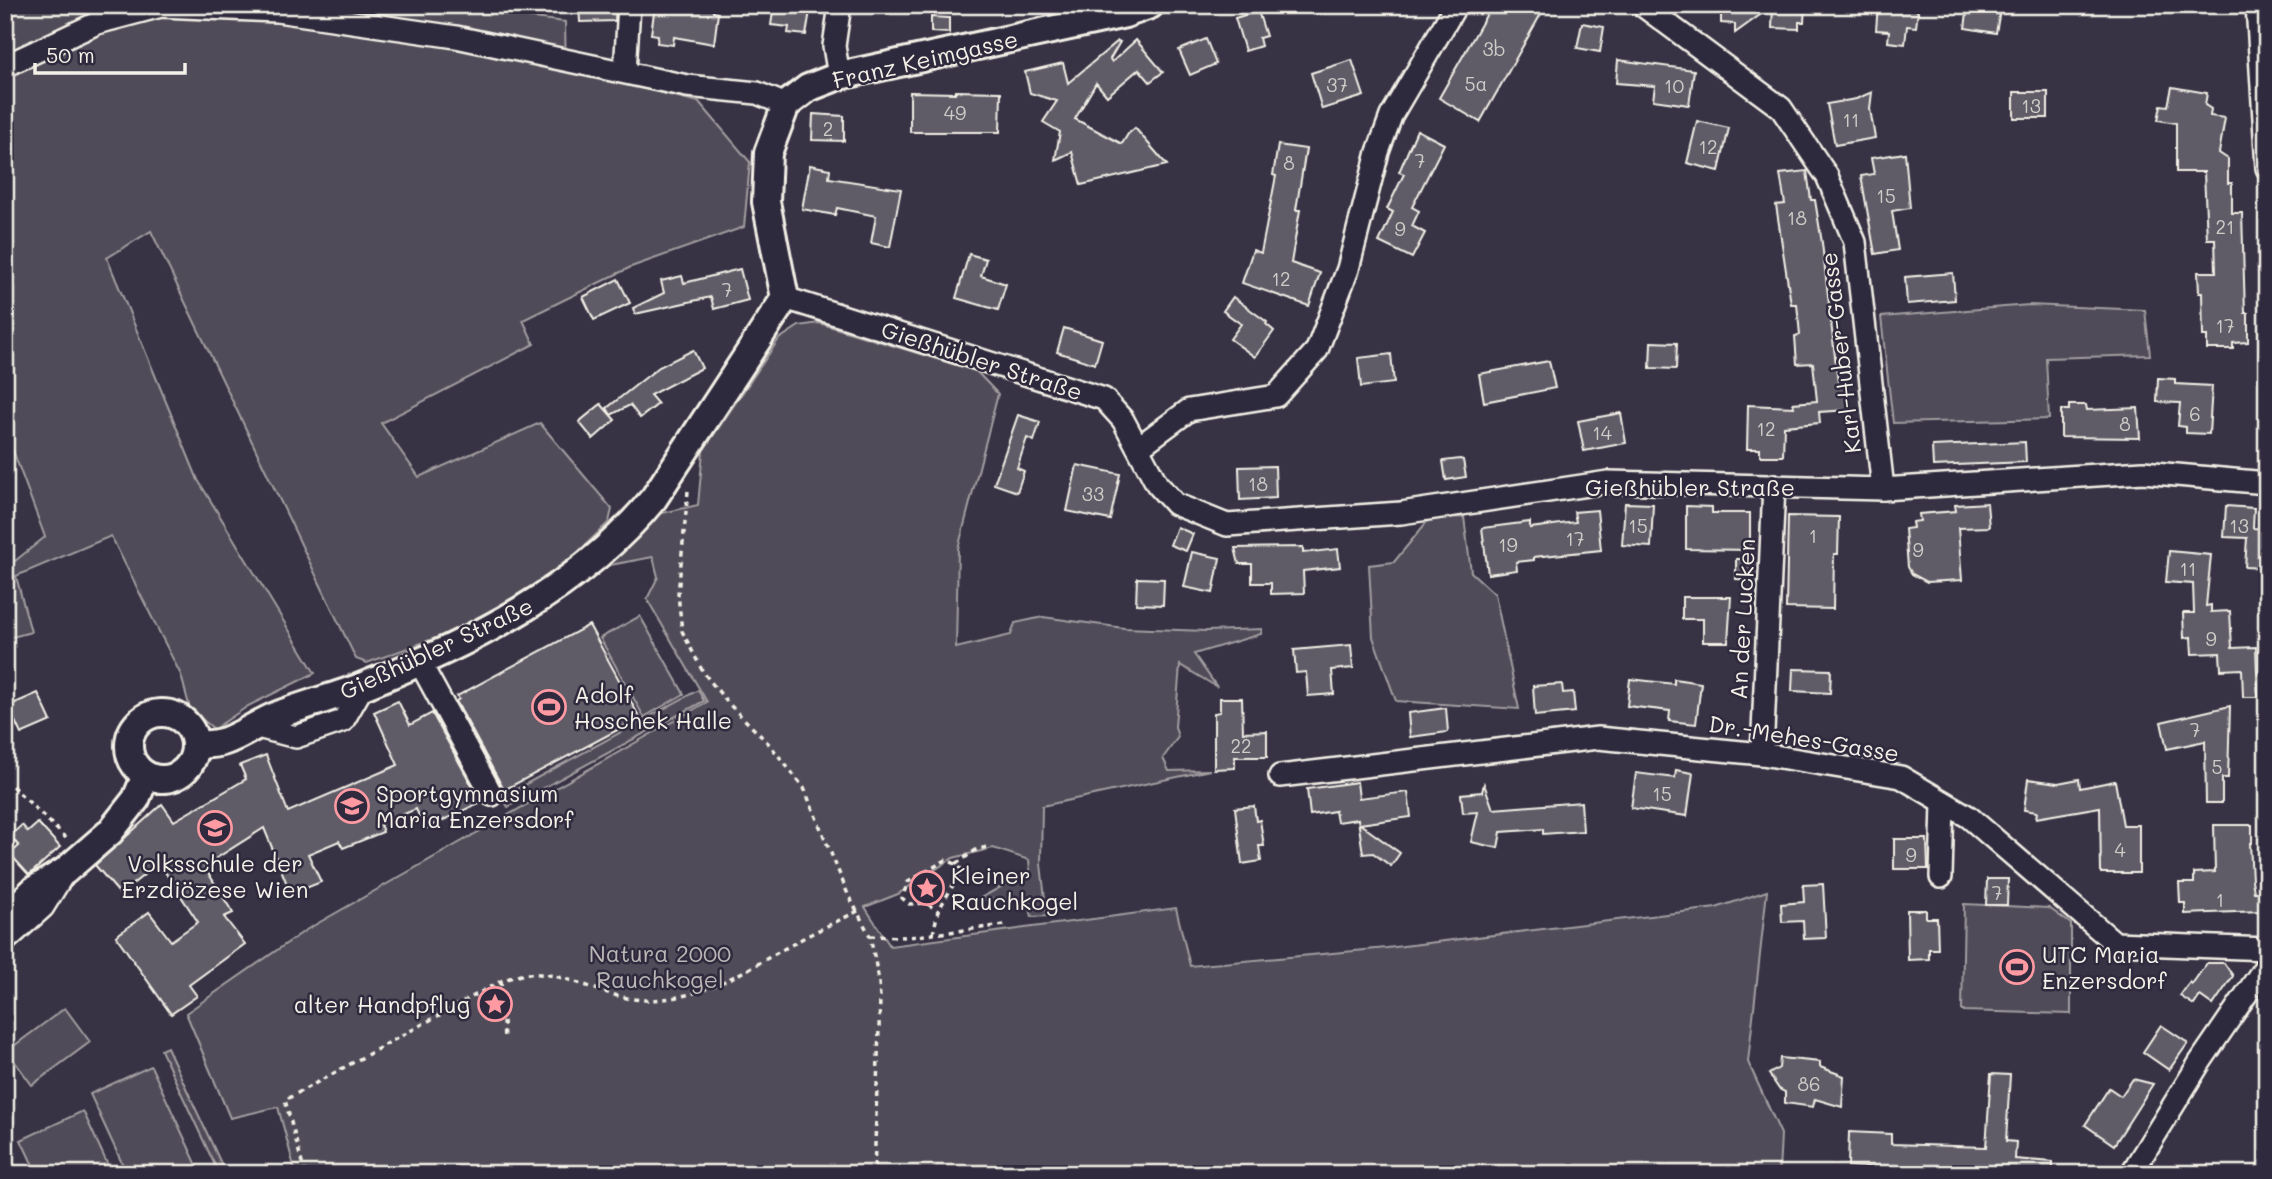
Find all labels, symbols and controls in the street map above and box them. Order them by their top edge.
street label: Franz Keimgasse [829,23,1021,95]
scale bar [35,32,186,76]
house number: 3b [1482,36,1506,61]
text: 50 m [46,41,95,68]
house number: 5a [1465,71,1487,96]
house number: 37 [1326,72,1348,97]
house number: 10 [1664,73,1684,98]
house number: 13 [2021,93,2041,118]
house number: 49 [944,100,966,125]
house number: 11 [1843,107,1860,132]
house number: 2 [823,116,833,141]
house number: 12 [1698,134,1718,159]
house number: 7 [1415,148,1425,173]
house number: 8 [1283,150,1295,175]
house number: 15 [1876,183,1896,208]
house number: 18 [1787,205,1807,230]
house number: 21 [2215,214,2235,239]
house number: 9 [1394,216,1406,241]
street label: Karl-Huber-Gasse [1813,251,1867,455]
house number: 12 [1271,266,1291,291]
house number: 7 [722,277,732,302]
street label: Gießhübler Straße [878,313,1086,407]
house number: 17 [2215,313,2235,338]
house number: 6 [2189,401,2201,426]
house number: 8 [2119,411,2131,436]
house number: 12 [1756,416,1776,441]
house number: 14 [1592,420,1612,445]
house number: 18 [1248,471,1268,496]
street label: Gießhübler Straße [1585,472,1795,502]
house number: 33 [1082,481,1104,506]
house number: 15 [1628,513,1648,538]
house number: 13 [2229,513,2249,538]
house number: 1 [1809,523,1817,548]
house number: 17 [1565,526,1585,551]
house number: 19 [1498,532,1518,557]
house number: 9 [1912,537,1924,562]
street label: An der Lucken [1723,538,1761,700]
house number: 11 [2180,556,2197,581]
street label: Gießhübler Straße [335,590,537,706]
house number: 9 [2205,626,2217,651]
place label: Adolf Hoschek Halle [574,679,732,735]
sports icon: Adolf Hoschek Halle [530,688,568,726]
street label: Dr.-Mehes-Gasse [1707,708,1901,768]
house number: 7 [2190,717,2200,742]
house number: 22 [1230,733,1252,758]
house number: 5 [2211,754,2223,779]
place label: Sportgymnasium Maria Enzersdorf [376,778,574,834]
house number: 15 [1652,781,1672,806]
school or university icon: Sportgymnasium Maria Enzersdorf [333,787,371,825]
school or university icon: Volksschule der Erzdiözese Wien [196,809,234,847]
house number: 4 [2114,837,2126,862]
house number: 9 [1905,842,1917,867]
place label: Volksschule der Erzdiözese Wien [122,848,308,904]
place label: Kleiner Rauchkogel [951,860,1078,916]
place icon: Kleiner Rauchkogel [908,869,946,907]
house number: 7 [1992,880,2002,905]
house number: 1 [2216,887,2224,912]
park label: Natura 2000 Rauchkogel [589,938,731,994]
place label: UTC Maria Enzersdorf [2042,939,2167,995]
sports icon: UTC Maria Enzersdorf [1998,948,2036,986]
place icon: alter Handpflug [476,985,514,1023]
place label: alter Handpflug [294,989,470,1019]
house number: 86 [1798,1071,1820,1096]

